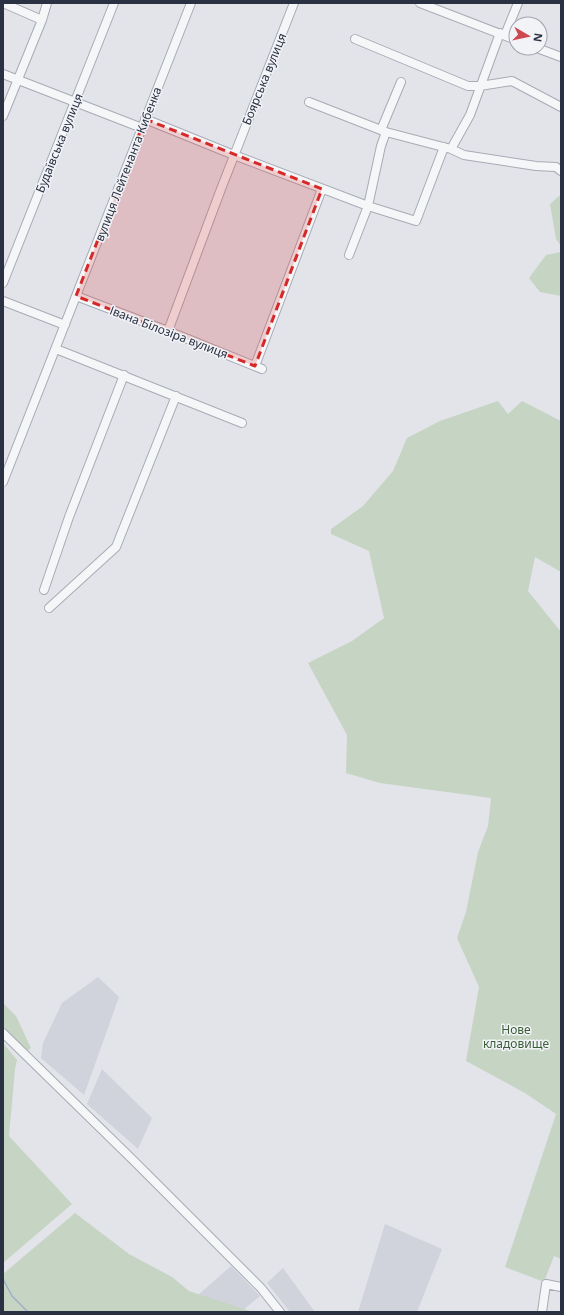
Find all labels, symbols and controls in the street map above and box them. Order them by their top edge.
north arrow [508,16,548,56]
street label: Боярська вулиця [238,30,290,128]
text: N [530,32,546,43]
street label: вулиця Лейтенанта Кибенка [91,84,165,244]
street label: Будаївська вулиця [31,91,87,195]
street label: Івана Білозіра вулиця [107,302,231,362]
park label: Нове кладовище [483,1021,549,1052]

